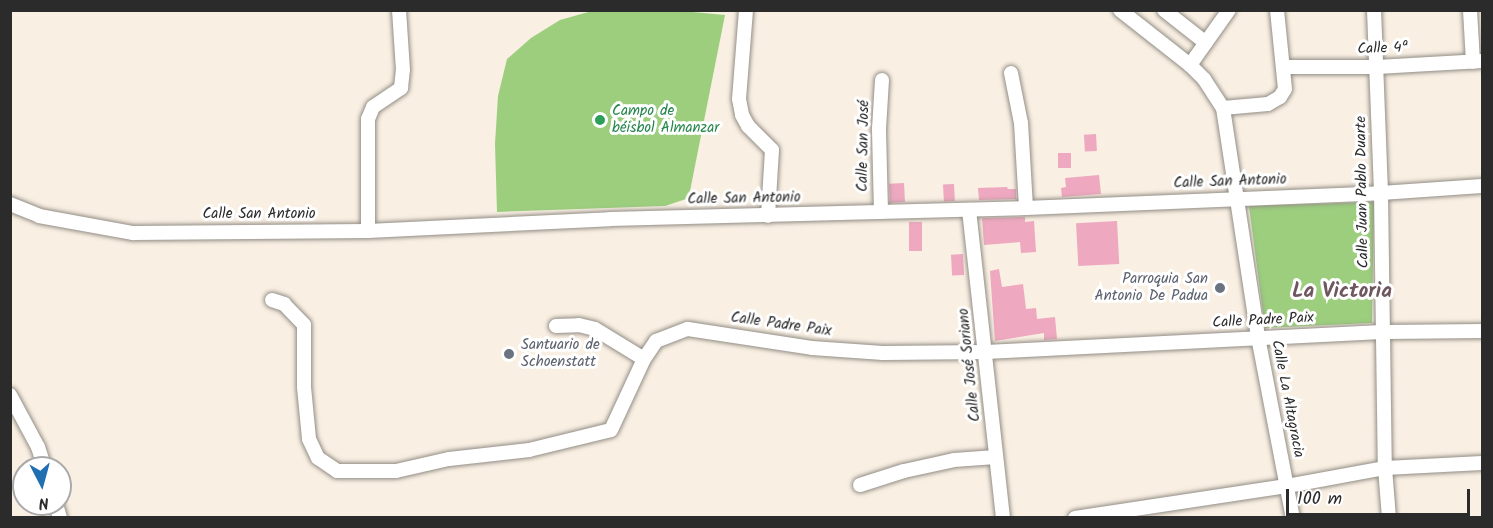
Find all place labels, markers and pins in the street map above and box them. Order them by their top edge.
place label: Campo de béisbol Almanzar [612,102,719,137]
marker: Campo de béisbol Almanzar [593,113,607,127]
place label: Parroquia San Antonio De Padua [1095,270,1208,305]
marker: Parroquia San Antonio De Padua [1213,281,1227,295]
place label: Santuario de Schoenstatt [521,336,600,371]
marker: Santuario de Schoenstatt [502,347,516,361]

